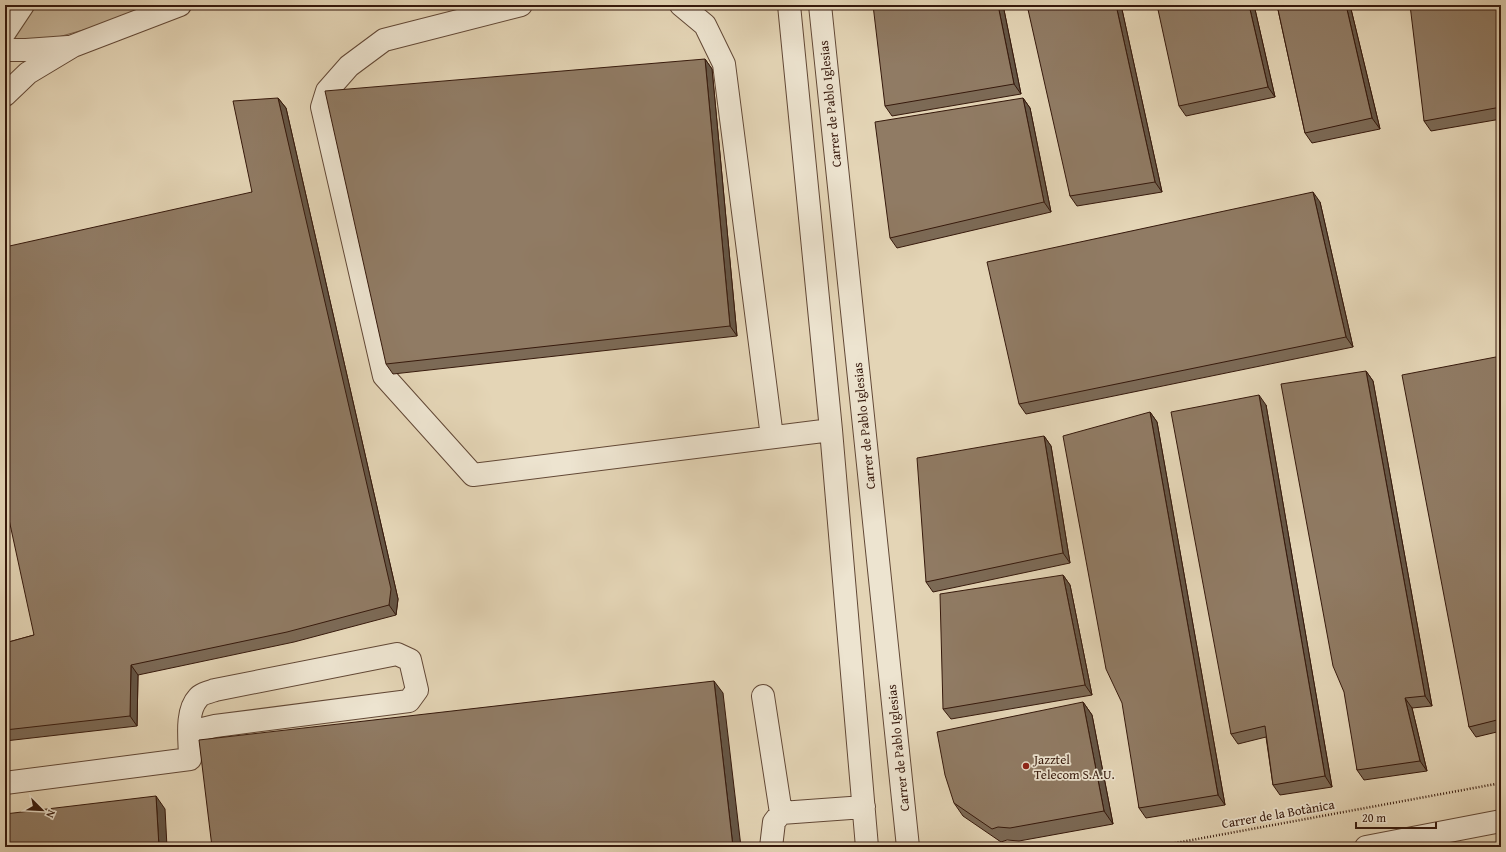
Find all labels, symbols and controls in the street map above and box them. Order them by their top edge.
street label: Carrer de Pablo Iglesias [814,40,846,168]
street label: Carrer de Pablo Iglesias [848,362,880,490]
street label: Carrer de Pablo Iglesias [882,684,914,812]
place label: Jazztel Telecom S.A.U. [1032,750,1115,784]
marker: Jazztel Telecom S.A.U. [1021,761,1031,771]
north arrow [22,790,62,830]
street label: Carrer de la Botànica [1220,795,1337,833]
scale bar [1356,804,1436,830]
text: N [42,807,60,821]
text: 20 m [1362,809,1386,826]

